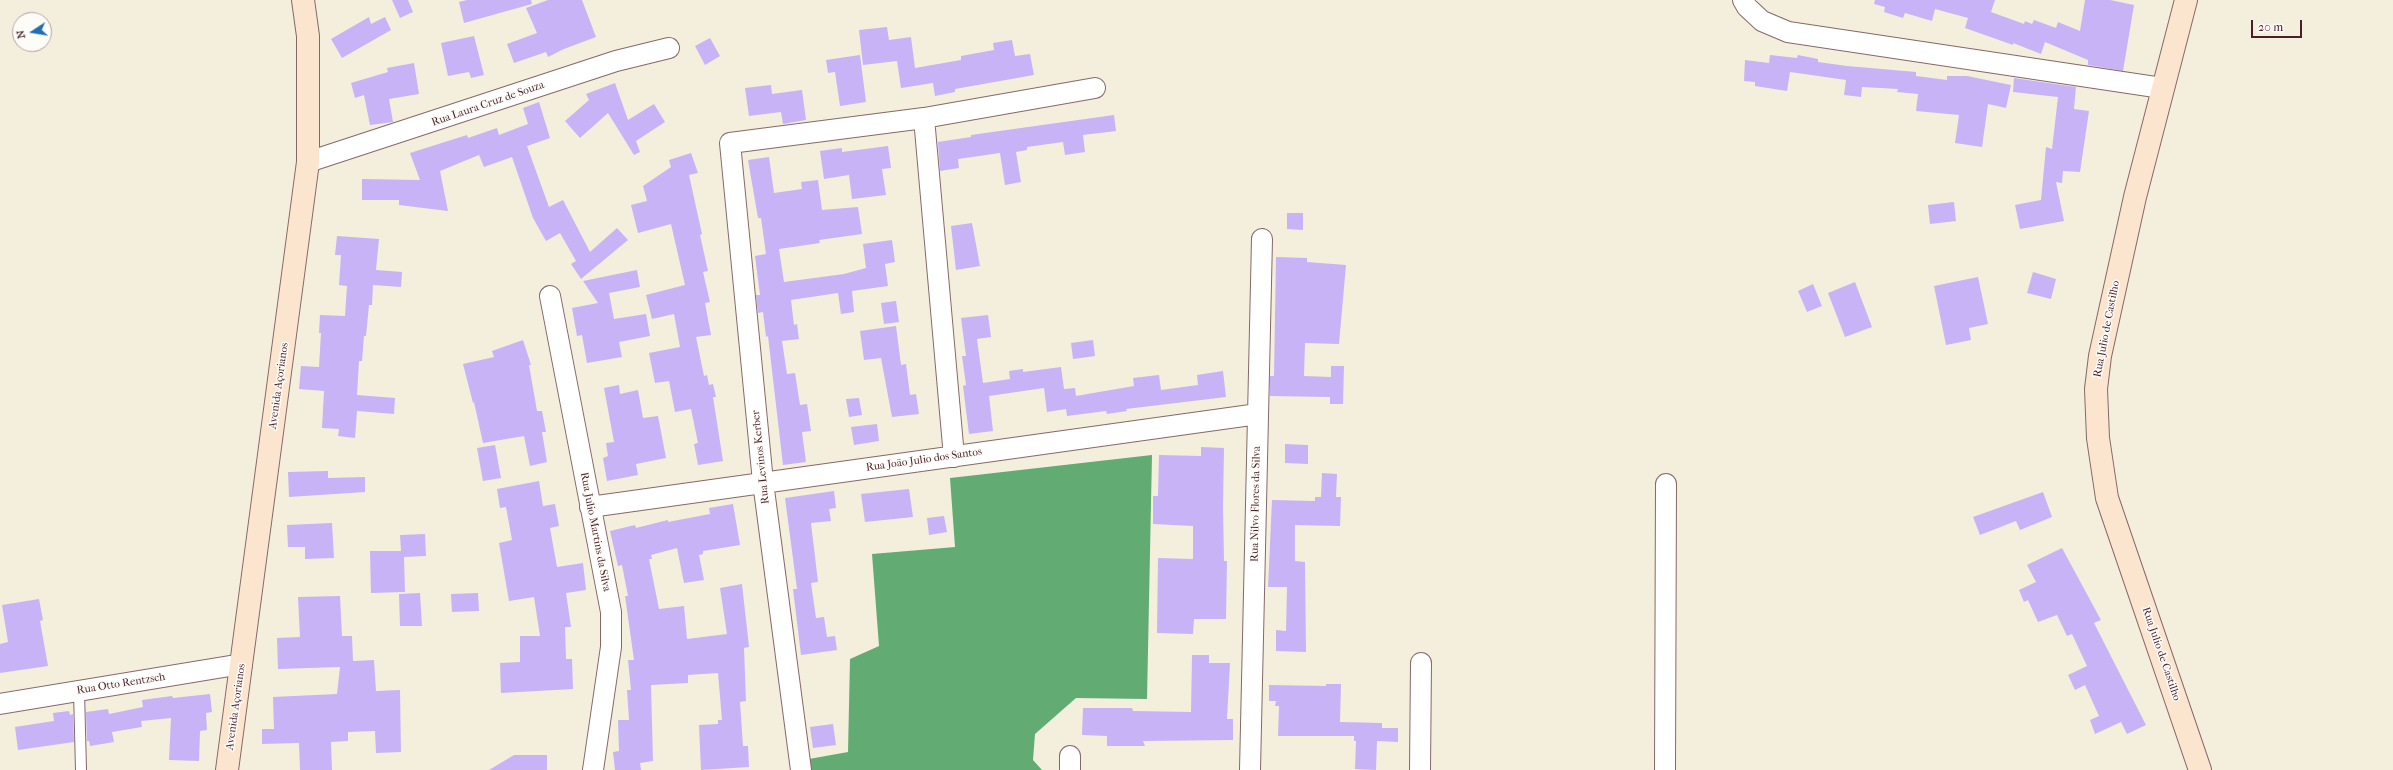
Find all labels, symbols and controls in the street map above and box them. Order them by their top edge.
north arrow [12,12,52,52]
scale bar [2253,12,2304,38]
text: 20 m [2258,20,2283,34]
text: N [14,29,28,40]
street label: Rua Laura Cruz de Souza [430,79,546,129]
street label: Rua Julio de Castilho [2091,280,2123,378]
street label: Avenida Açorianos [266,342,292,430]
street label: Rua Levinos Kerber [750,409,772,505]
street label: Rua João Julio dos Santos [865,445,983,475]
street label: Rua Nilvo Flores da Silva [1248,446,1264,562]
street label: Rua Julio Martins da Silva [577,471,613,593]
street label: Rua Julio de Castilho [2139,605,2183,703]
street label: Avenida Açorianos [223,663,249,751]
street label: Rua Otto Rentzsch [76,670,166,698]

